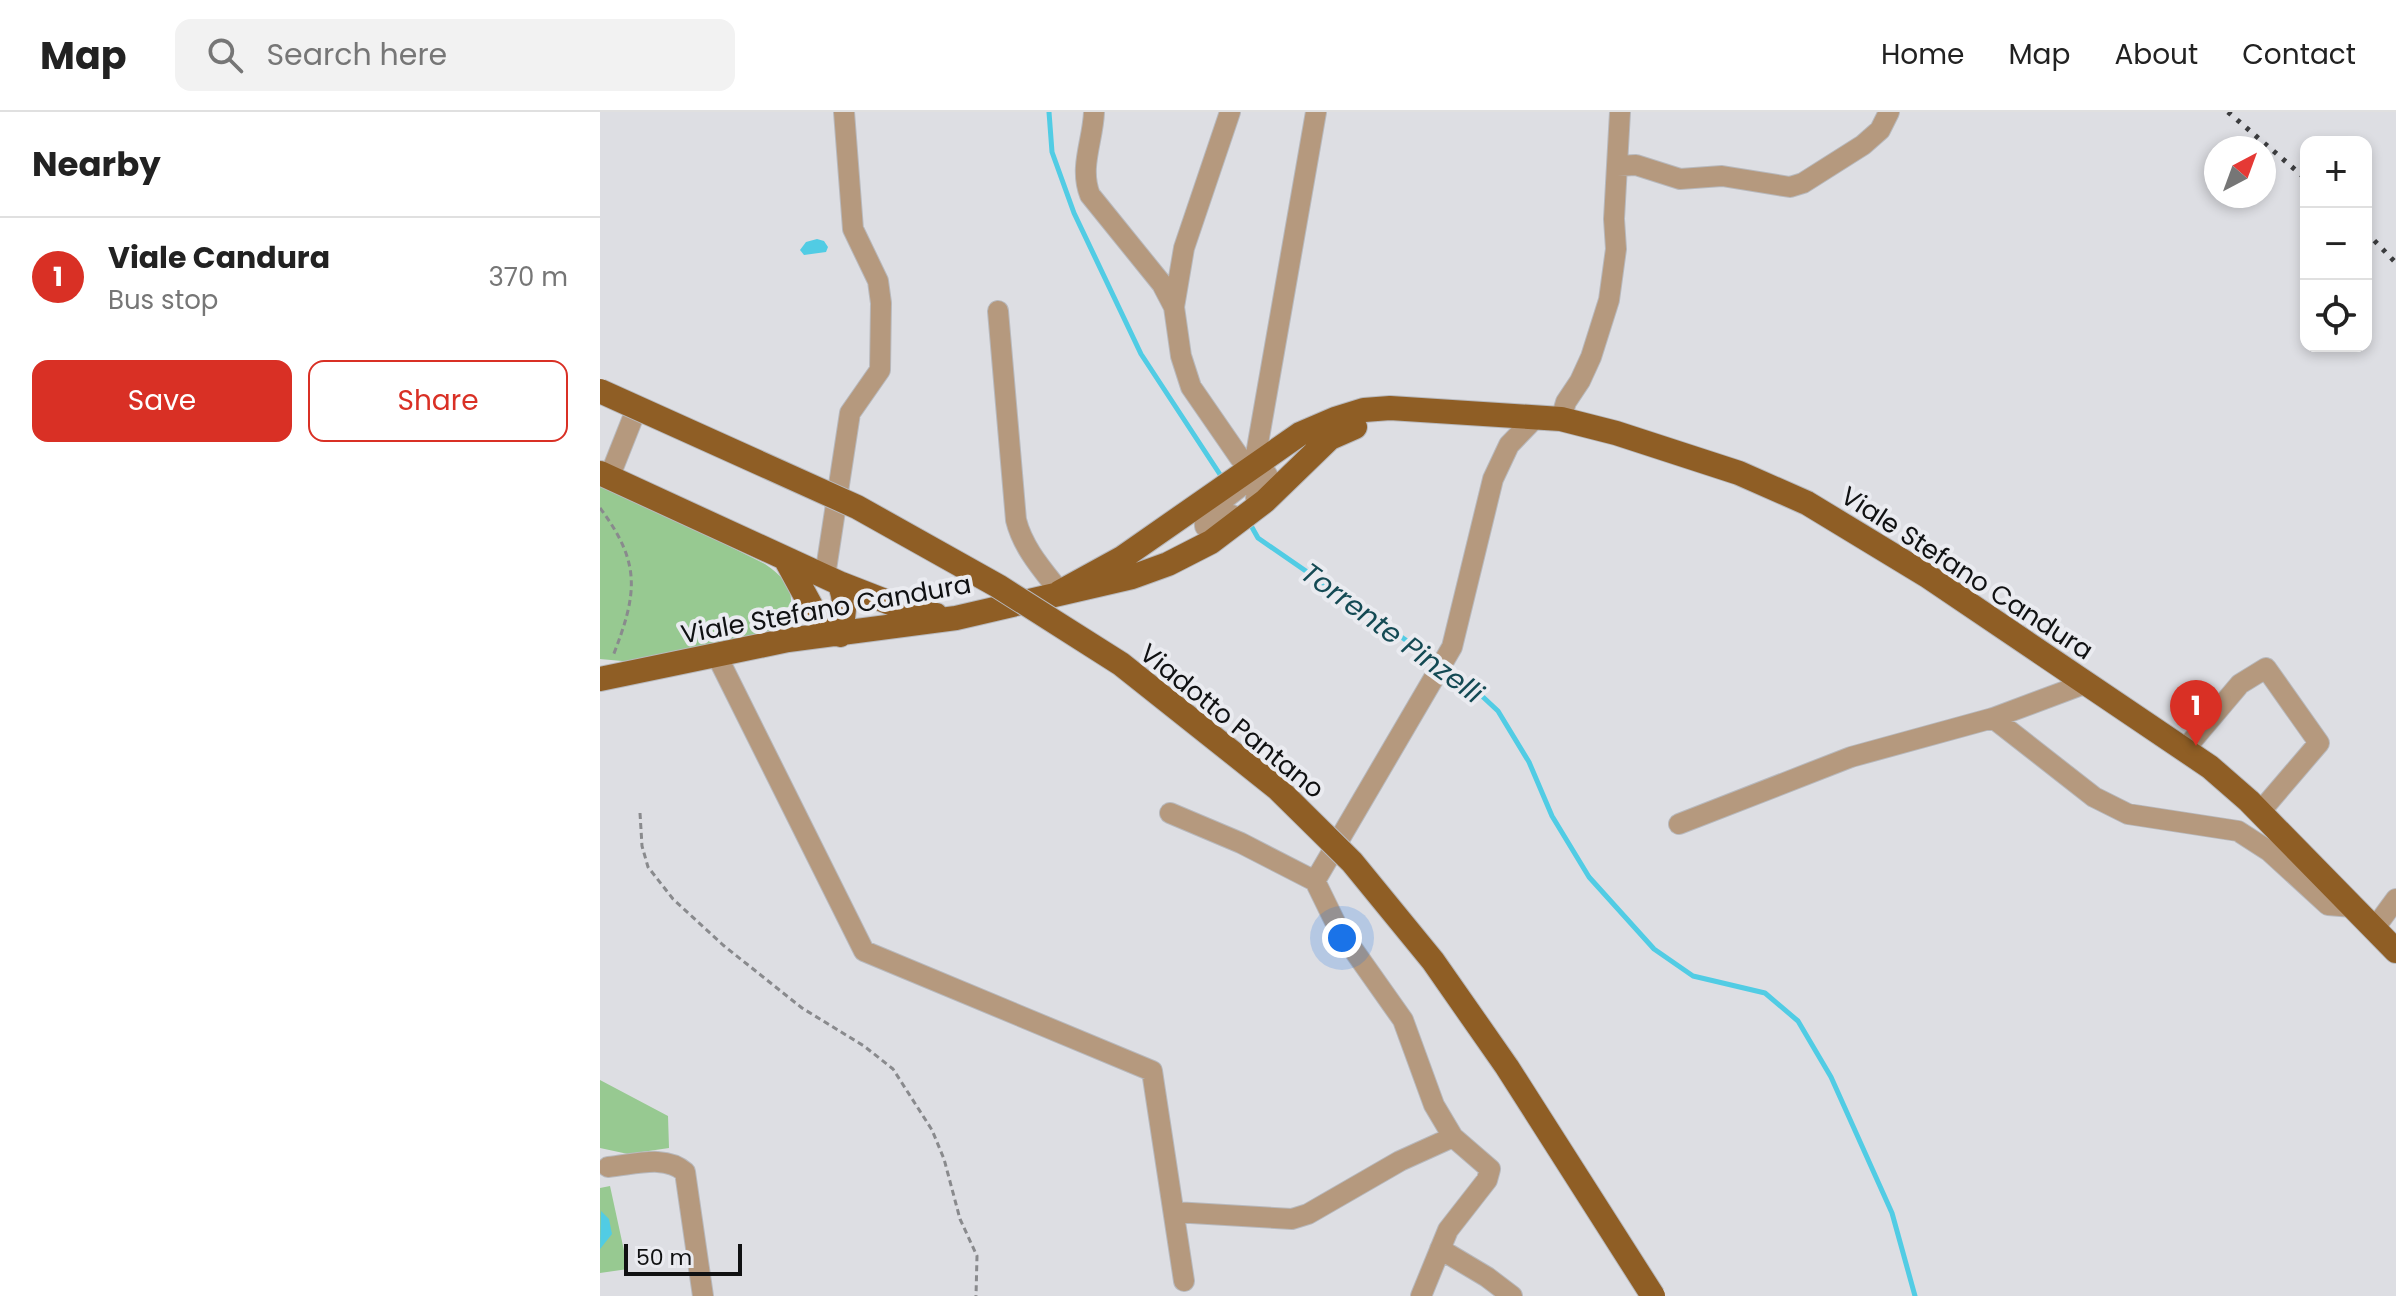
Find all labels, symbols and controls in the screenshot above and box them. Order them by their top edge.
search box [175,19,735,91]
text: Map [40,29,127,82]
icon: search [203,33,247,77]
text: Search here [267,33,447,76]
text: Home [1881,35,1964,74]
text: Map [2008,35,2070,74]
text: About [2114,35,2198,74]
text: Contact [2242,35,2356,74]
north arrow [2204,136,2276,208]
map controls [2300,136,2372,352]
button: + [2300,136,2372,208]
text: Nearby [32,140,161,188]
button: − [2300,208,2372,280]
text: Viale Candura [108,236,330,279]
text: 1 [53,259,63,295]
text: 370 m [488,259,568,295]
button: locate [2300,280,2372,352]
text: Bus stop [108,282,218,318]
button: Save [32,360,292,442]
button: Share [308,360,568,442]
street label: Viale Stefano Candura [1834,478,2100,668]
water label: Torrente Pinzelli [1293,553,1492,713]
street label: Viale Stefano Candura [678,566,974,652]
street label: Viadotto Pantano [1132,635,1332,807]
pin: 1 [2170,680,2222,746]
your location [1322,918,1362,958]
scale bar [624,1240,742,1276]
text: 50 m [636,1242,692,1273]

